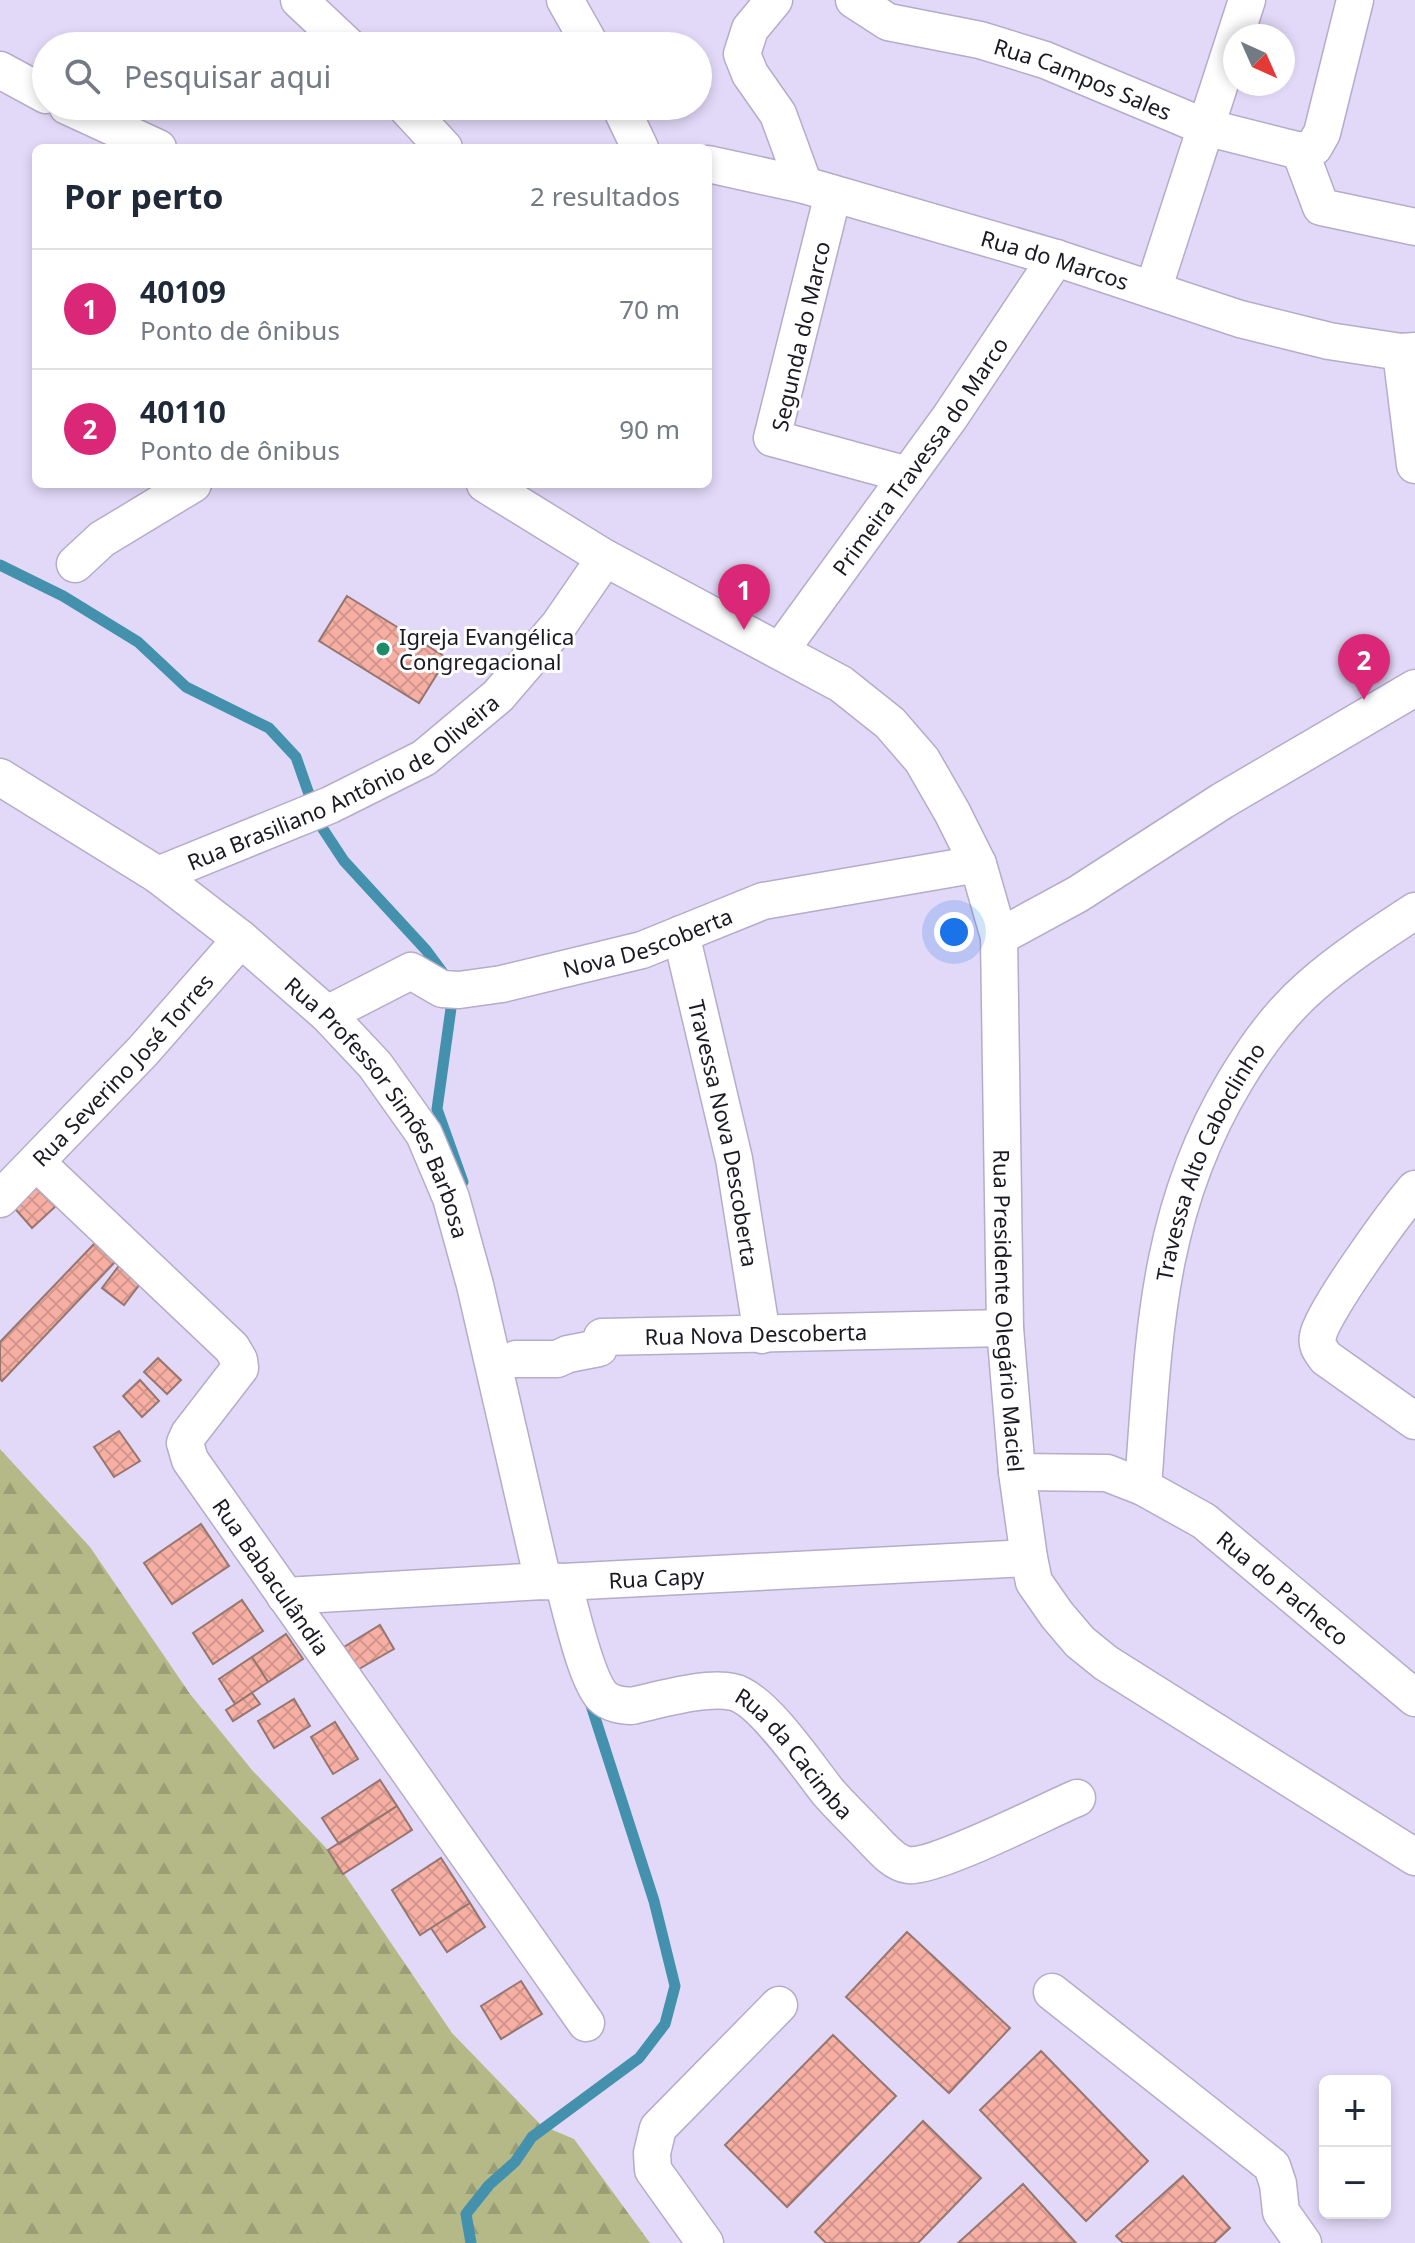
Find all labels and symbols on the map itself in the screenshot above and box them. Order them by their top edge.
north arrow [1223,24,1295,96]
street label: Rua Campos Sales [990,30,1176,126]
street label: Rua do Marcos [978,222,1133,296]
street label: Segunda do Marco [764,238,836,434]
street label: Primeira Travessa do Marco [825,331,1014,581]
pin: 1 [718,564,770,630]
place label: Igreja Evangélica Congregacional [399,621,574,676]
pin: 2 [1338,634,1390,700]
marker: Igreja Evangélica Congregacional [374,640,392,658]
street label: Rua Brasiliano Antônio de Oliveira [182,687,505,877]
street label: Nova Descoberta [559,900,736,984]
your location [934,912,974,952]
street label: Rua Severino José Torres [25,967,219,1172]
street label: Rua Professor Simões Barbosa [279,969,476,1241]
street label: Travessa Nova Descoberta [682,997,766,1269]
street label: Travessa Alto Caboclinho [1148,1036,1271,1283]
street label: Rua Presidente Olegário Maciel [987,1149,1032,1473]
street label: Rua Nova Descoberta [644,1316,867,1351]
street label: Rua Babaculândia [206,1492,337,1661]
street label: Rua do Pacheco [1211,1523,1356,1652]
street label: Rua Capy [608,1560,706,1595]
street label: Rua da Cacimba [730,1680,860,1825]

